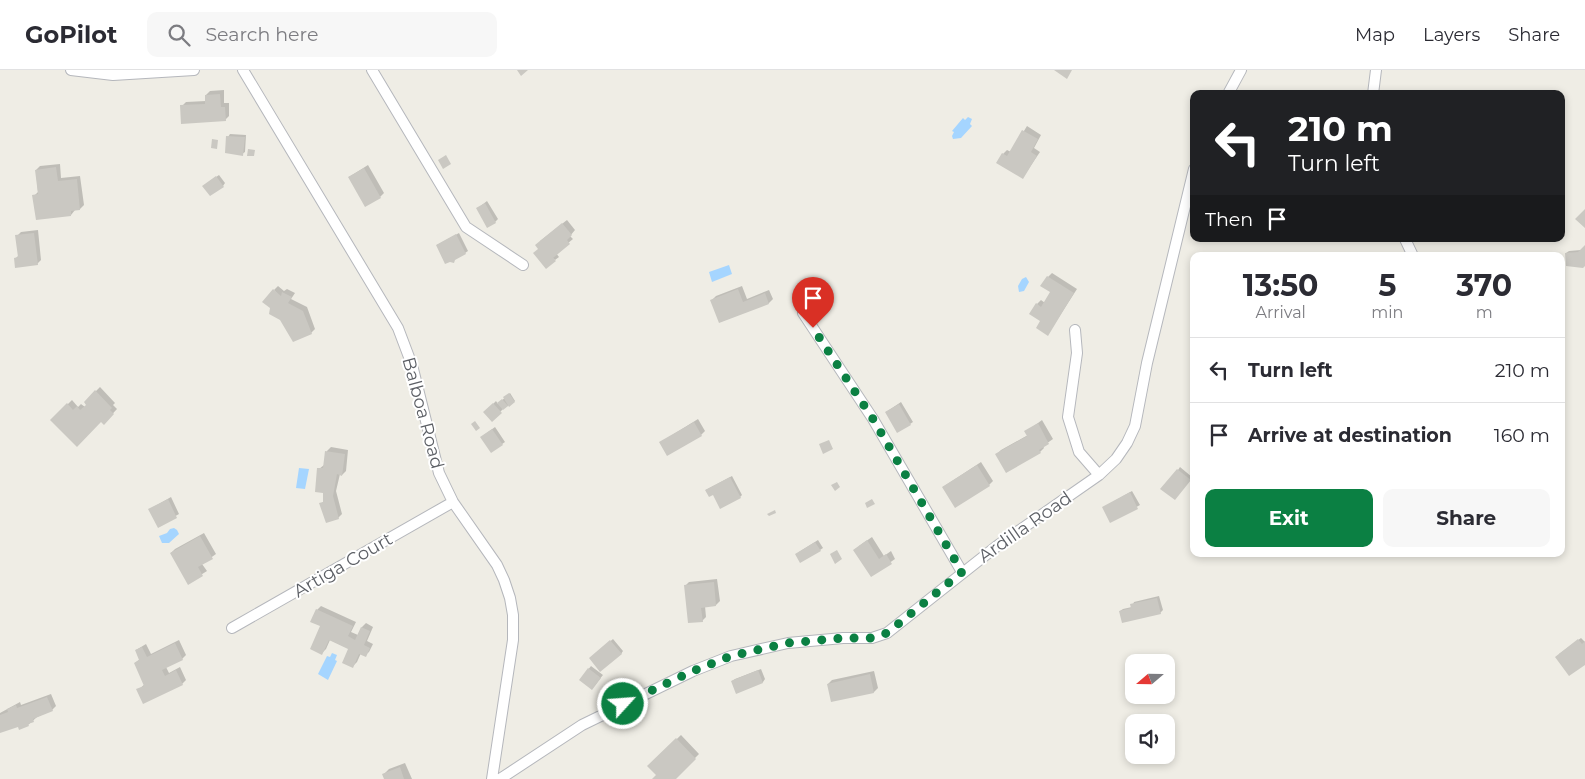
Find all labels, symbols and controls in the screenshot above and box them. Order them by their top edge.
search box [147,12,497,57]
text: GoPilot [25,20,117,49]
icon: search [165,21,193,49]
text: Search here [205,23,318,46]
text: Map [1355,24,1395,46]
text: Layers [1423,24,1480,46]
text: Share [1508,24,1560,46]
text: 210 m [1288,107,1393,150]
icon: left [1205,110,1270,175]
text: Turn left [1288,150,1380,177]
icon: arrive [1263,205,1291,233]
text: Then [1205,208,1253,231]
text: 13:50 [1243,267,1318,304]
text: 5 [1378,267,1396,304]
text: 370 [1456,267,1512,304]
pin [792,277,834,328]
icon: arrive [799,284,827,312]
text: Arrival [1255,303,1306,322]
text: min [1371,303,1403,322]
text: m [1476,303,1493,322]
street label: Balboa Road [398,355,448,471]
icon: left [1205,356,1233,384]
text: Turn left [1248,359,1333,382]
text: 210 m [1495,359,1550,382]
icon: arrive [1205,421,1233,449]
text: Arrive at destination [1248,424,1452,447]
text: 160 m [1494,424,1550,447]
street label: Ardilla Road [974,487,1076,567]
button: Exit [1205,489,1373,547]
button: Share [1383,489,1550,547]
street label: Artiga Court [290,528,396,602]
north arrow [1125,654,1175,704]
map controls [1125,654,1175,764]
position arrow [596,677,648,729]
button: sound [1125,714,1175,764]

